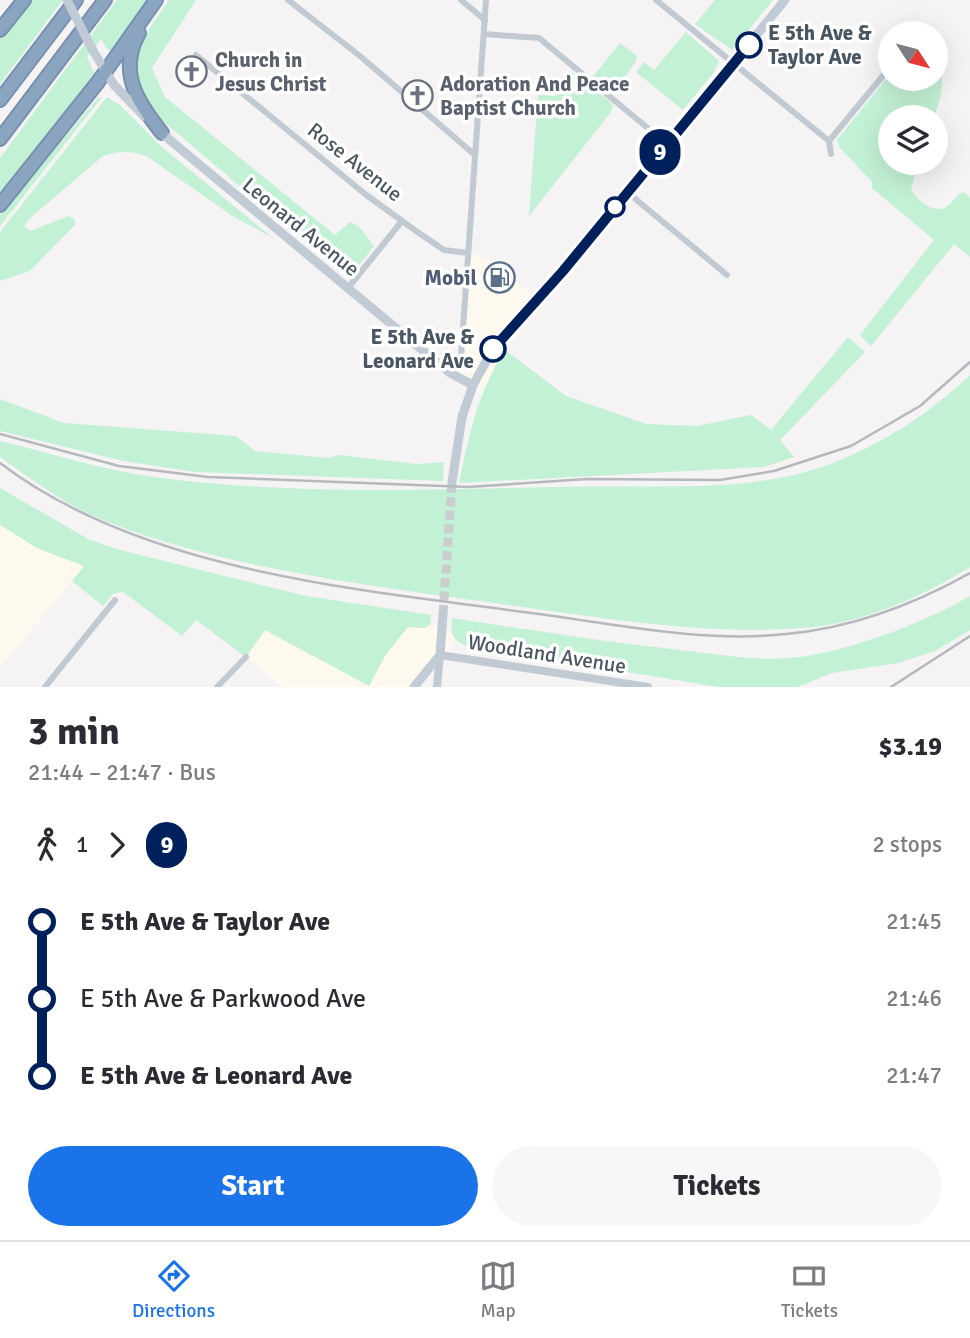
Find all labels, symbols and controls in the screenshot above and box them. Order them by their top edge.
place label: E 5th Ave & Taylor Ave [768,20,872,70]
north arrow [878,21,948,91]
map controls [878,21,948,175]
marker: E 5th Ave & Taylor Ave [736,32,762,58]
place label: Church in Jesus Christ [215,47,327,97]
church icon: Church in Jesus Christ [175,55,209,89]
place label: Adoration And Peace Baptist Church [440,71,629,121]
church icon: Adoration And Peace Baptist Church [400,79,434,113]
button: layers [878,105,948,175]
street label: Rose Avenue [302,117,408,207]
line badge: 9 [637,129,683,175]
text: 9 [654,137,666,167]
street label: Leonard Avenue [237,172,365,282]
unlabelled marker [605,197,625,217]
fuel station icon: Mobil [483,261,517,295]
place label: Mobil [424,265,477,291]
place label: E 5th Ave & Leonard Ave [362,324,474,374]
marker: E 5th Ave & Leonard Ave [480,336,506,362]
street label: Woodland Avenue [466,629,628,679]
text: 3 min [28,708,120,755]
text: $3.19 [878,731,942,763]
text: 21:44 – 21:47 · Bus [28,758,216,787]
icon: walk [28,826,66,864]
icon: forward [98,826,136,864]
text: 1 [76,830,88,859]
text: 9 [160,830,173,860]
text: 2 stops [872,830,942,859]
text: E 5th Ave & Taylor Ave [80,906,330,938]
text: 21:45 [886,907,942,936]
text: E 5th Ave & Parkwood Ave [80,983,366,1015]
text: 21:46 [886,984,942,1013]
text: E 5th Ave & Leonard Ave [80,1060,352,1092]
text: 21:47 [886,1061,942,1090]
button: Start [28,1146,478,1226]
button: Tickets [492,1146,942,1226]
tab: Directions [132,1257,215,1323]
tab: Map [479,1257,517,1323]
tab: Tickets [781,1257,838,1323]

